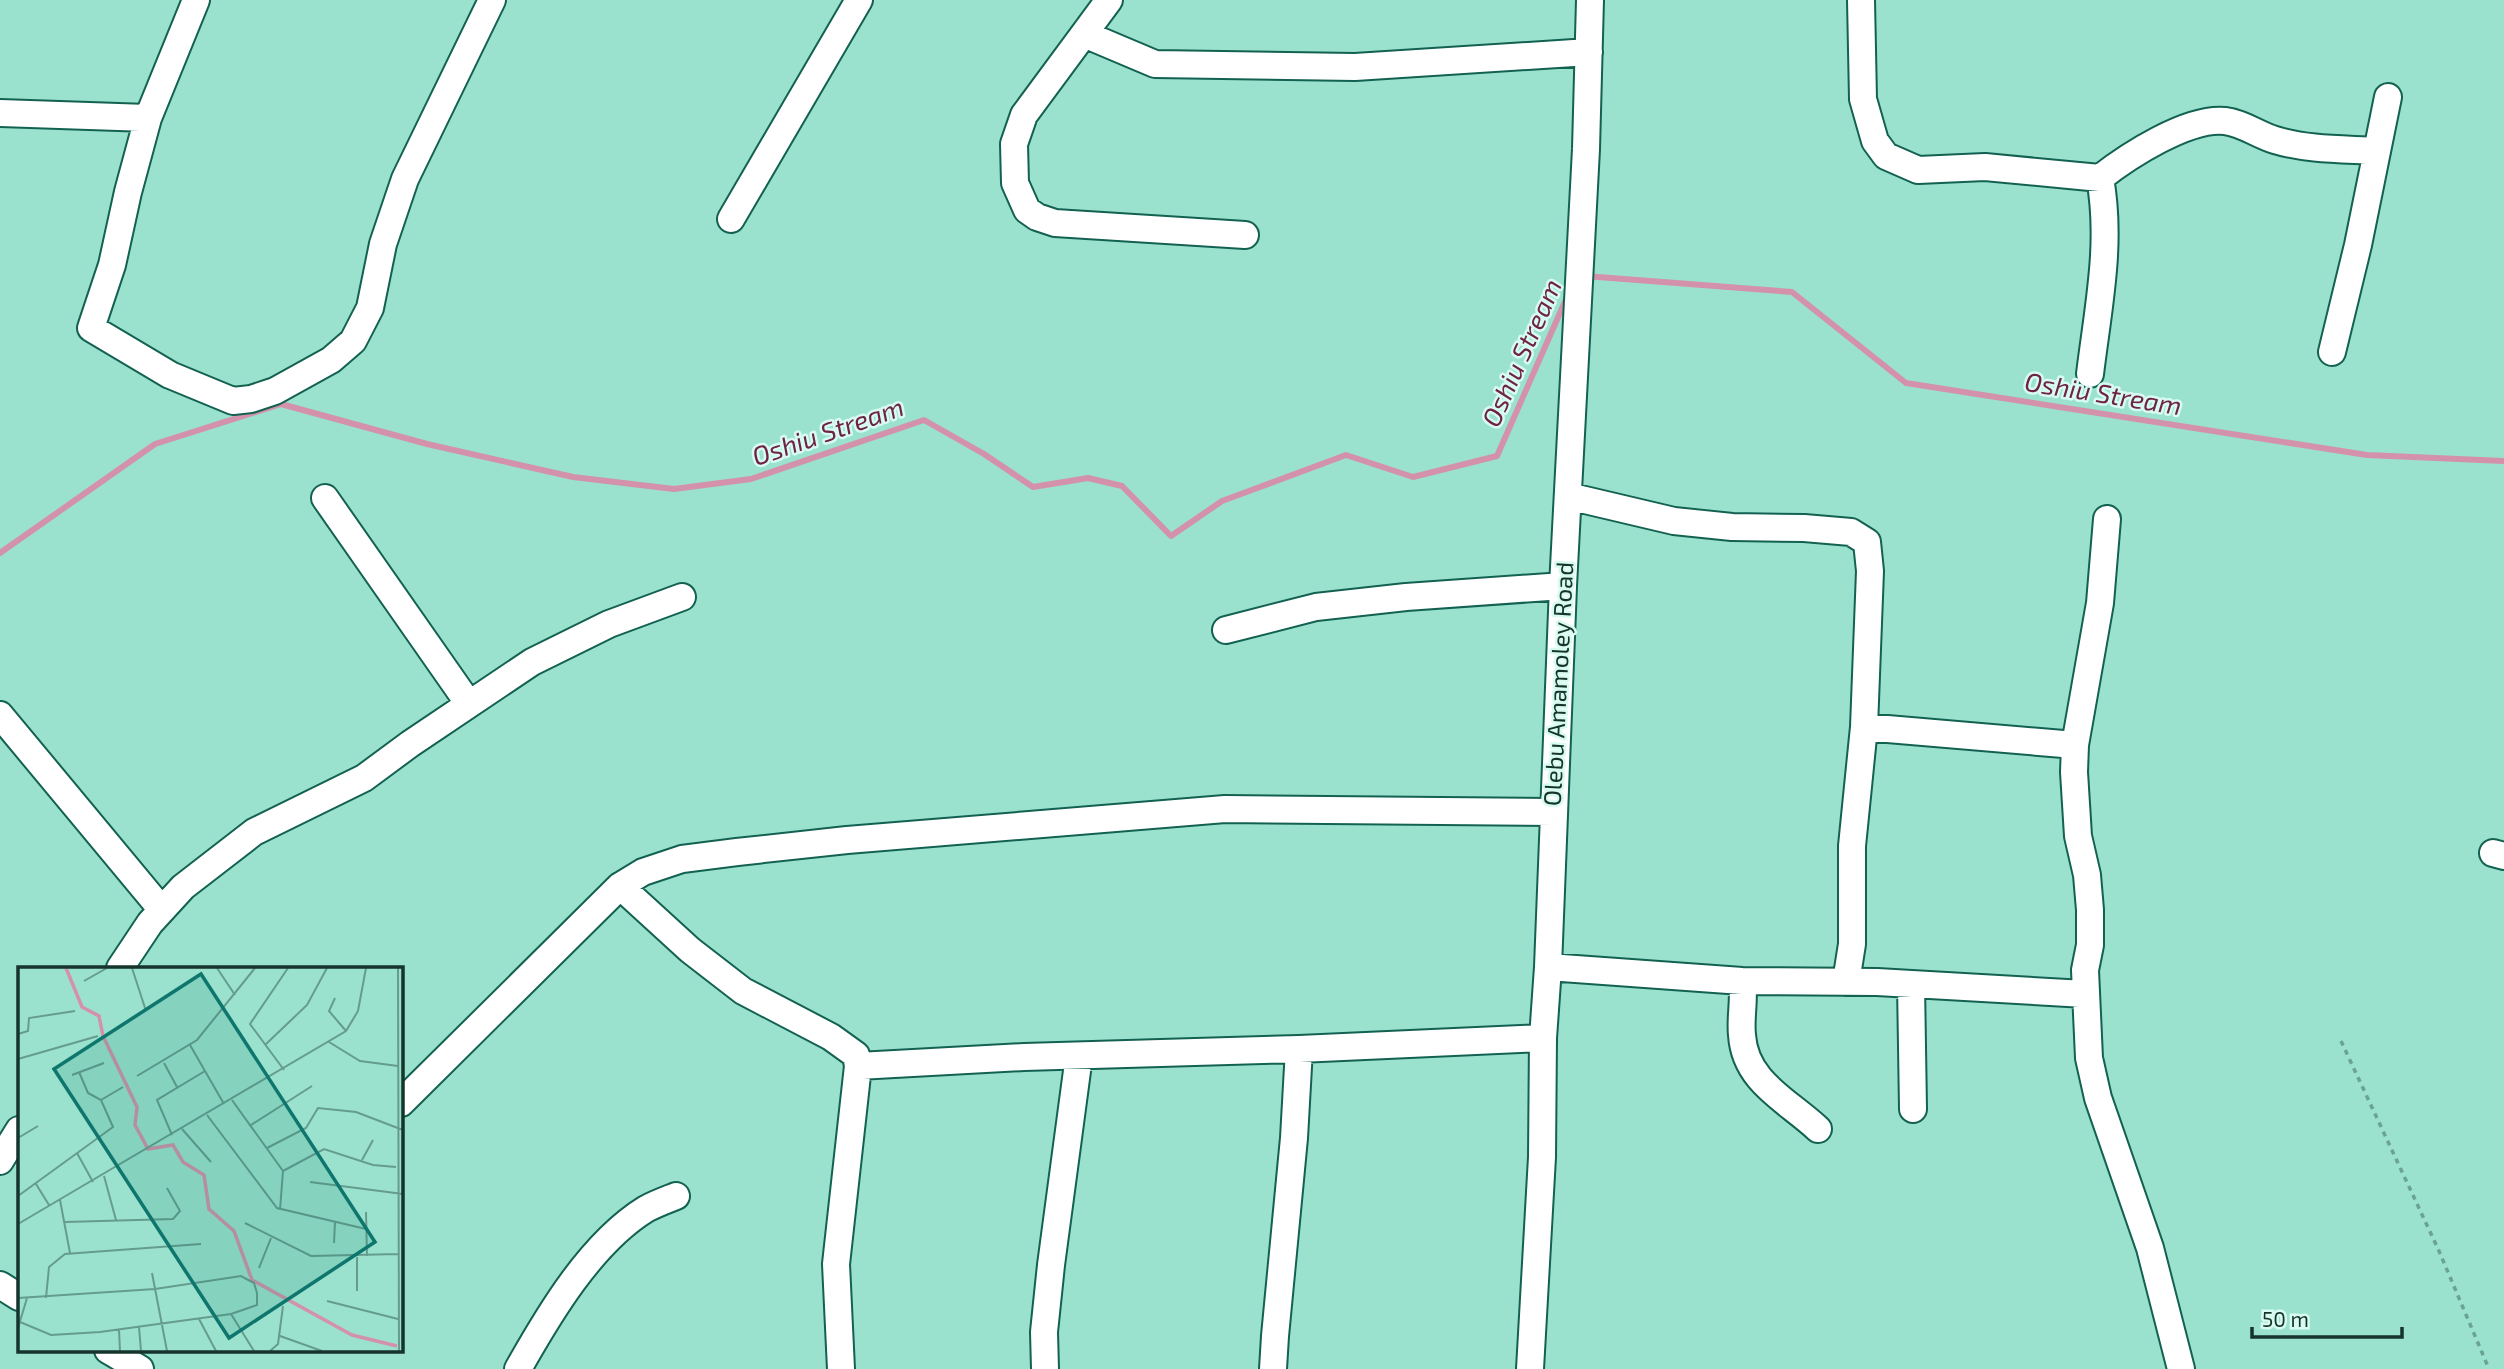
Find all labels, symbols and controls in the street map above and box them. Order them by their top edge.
water label: Oshiu Stream [1474,274,1567,431]
water label: Oshiu Stream [2023,365,2184,420]
water label: Oshiu Stream [748,390,907,471]
street label: Olebu Amamoley Road [1537,561,1578,807]
inset map [18,967,402,1352]
scale bar [2252,1296,2402,1340]
text: 50 m [2262,1306,2309,1331]

